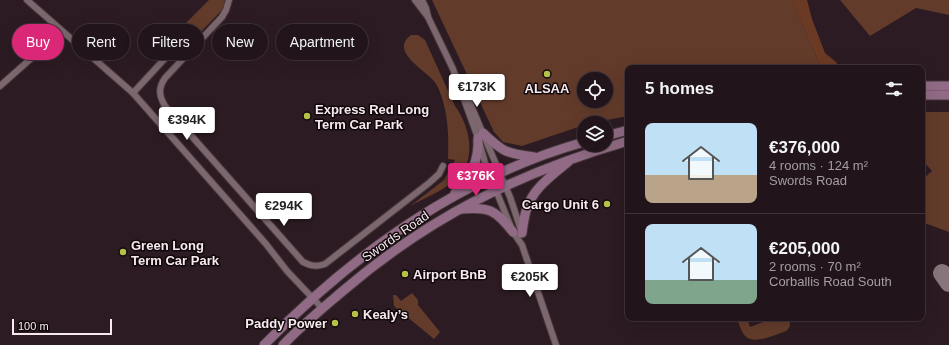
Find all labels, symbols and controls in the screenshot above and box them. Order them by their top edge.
chip: Buy [12,24,64,60]
chip: Rent [72,24,130,60]
chip: Filters [138,24,204,60]
chip: New [212,24,268,60]
chip: Apartment [276,24,368,60]
marker: ALSAA [542,69,552,79]
map controls [577,72,613,152]
button: locate [577,72,613,108]
pin: €173K [449,74,505,108]
icon: filters [883,78,905,100]
text: €173K [458,79,496,94]
text: 5 homes [645,79,714,98]
place label: ALSAA [525,81,570,96]
place label: Express Red Long Term Car Park [315,102,429,132]
pin: €394K [159,107,215,141]
marker: Express Red Long Term Car Park [302,111,312,121]
text: €394K [168,112,206,127]
button: layers [577,116,613,152]
text: €376,000 [769,138,840,157]
icon: home [677,139,725,187]
text: 4 rooms · 124 m² [769,158,868,173]
pin: €376K [448,163,504,197]
text: €376K [457,168,495,183]
text: Swords Road [769,173,847,188]
pin: €294K [256,193,312,227]
place label: Cargo Unit 6 [522,197,599,212]
text: €294K [265,198,303,213]
marker: Cargo Unit 6 [602,199,612,209]
street label: Swords Road [359,208,432,265]
place label: Green Long Term Car Park [131,238,220,268]
text: €205,000 [769,239,840,258]
icon: home [677,240,725,288]
marker: Green Long Term Car Park [118,247,128,257]
text: 2 rooms · 70 m² [769,259,861,274]
pin: €205K [502,264,558,298]
place label: Airport BnB [413,267,487,282]
marker: Airport BnB [400,269,410,279]
text: €205K [511,269,549,284]
text: Corballis Road South [769,274,892,289]
place label: Kealy’s [363,307,408,322]
marker: Kealy’s [350,309,360,319]
place label: Paddy Power [245,316,327,331]
scale bar [12,317,112,336]
marker: Paddy Power [330,318,340,328]
text: 100 m [18,320,49,332]

